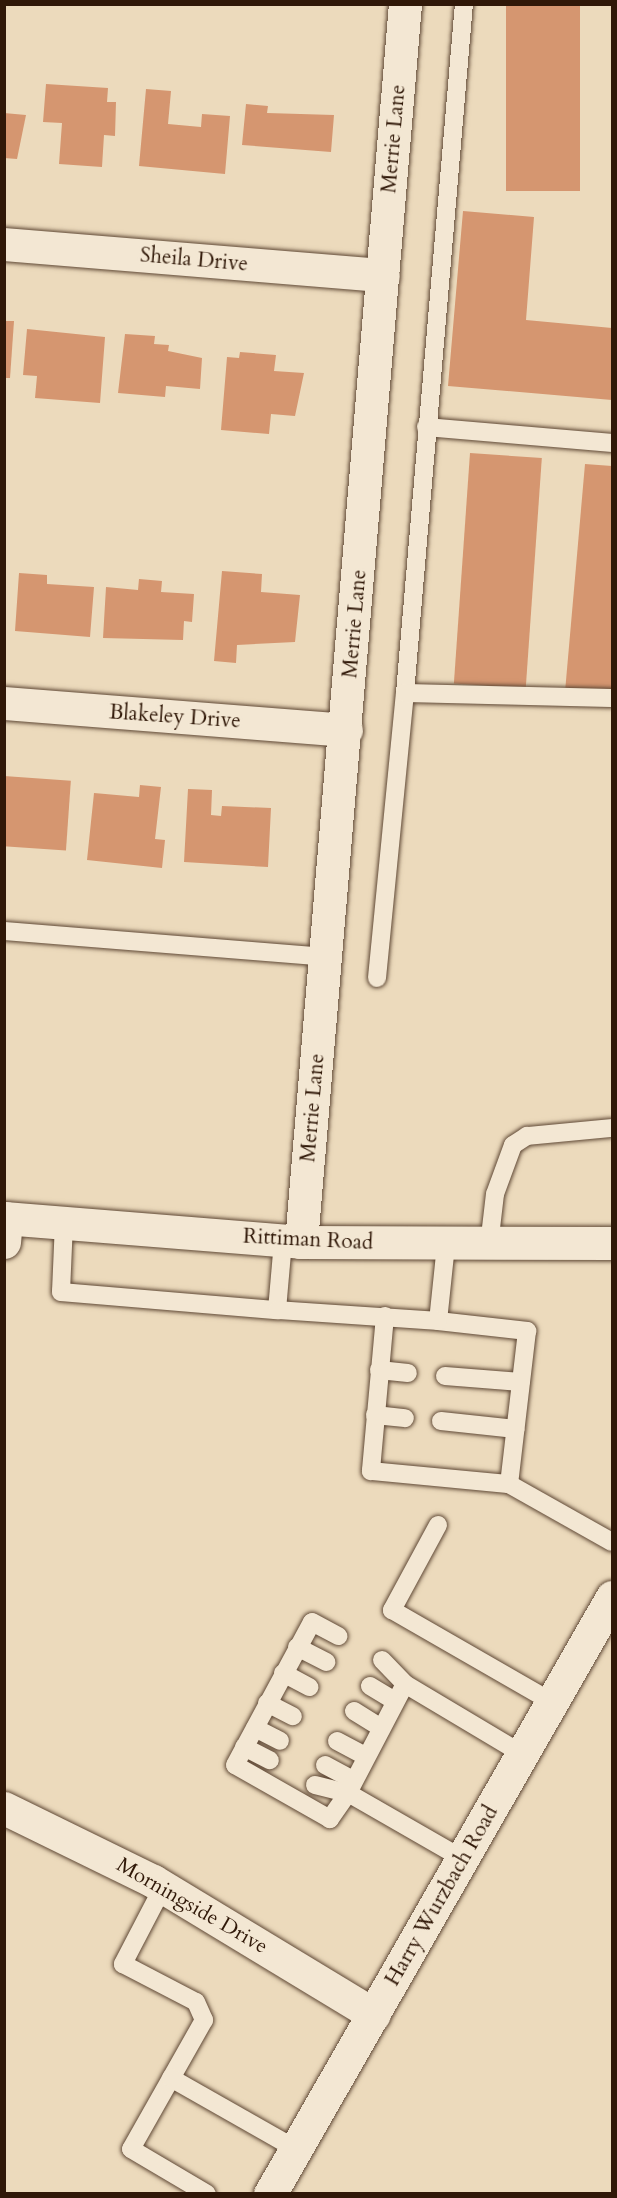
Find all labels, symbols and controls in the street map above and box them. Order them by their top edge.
street label: Merrie Lane [377,84,411,194]
street label: Sheila Drive [139,243,249,277]
street label: Merrie Lane [338,569,372,679]
street label: Blakeley Drive [108,700,242,734]
street label: Merrie Lane [296,1053,330,1163]
street label: Rittiman Road [242,1224,374,1256]
street label: Harry Wurzbach Road [380,1802,504,1990]
street label: Morningside Drive [112,1852,272,1960]

